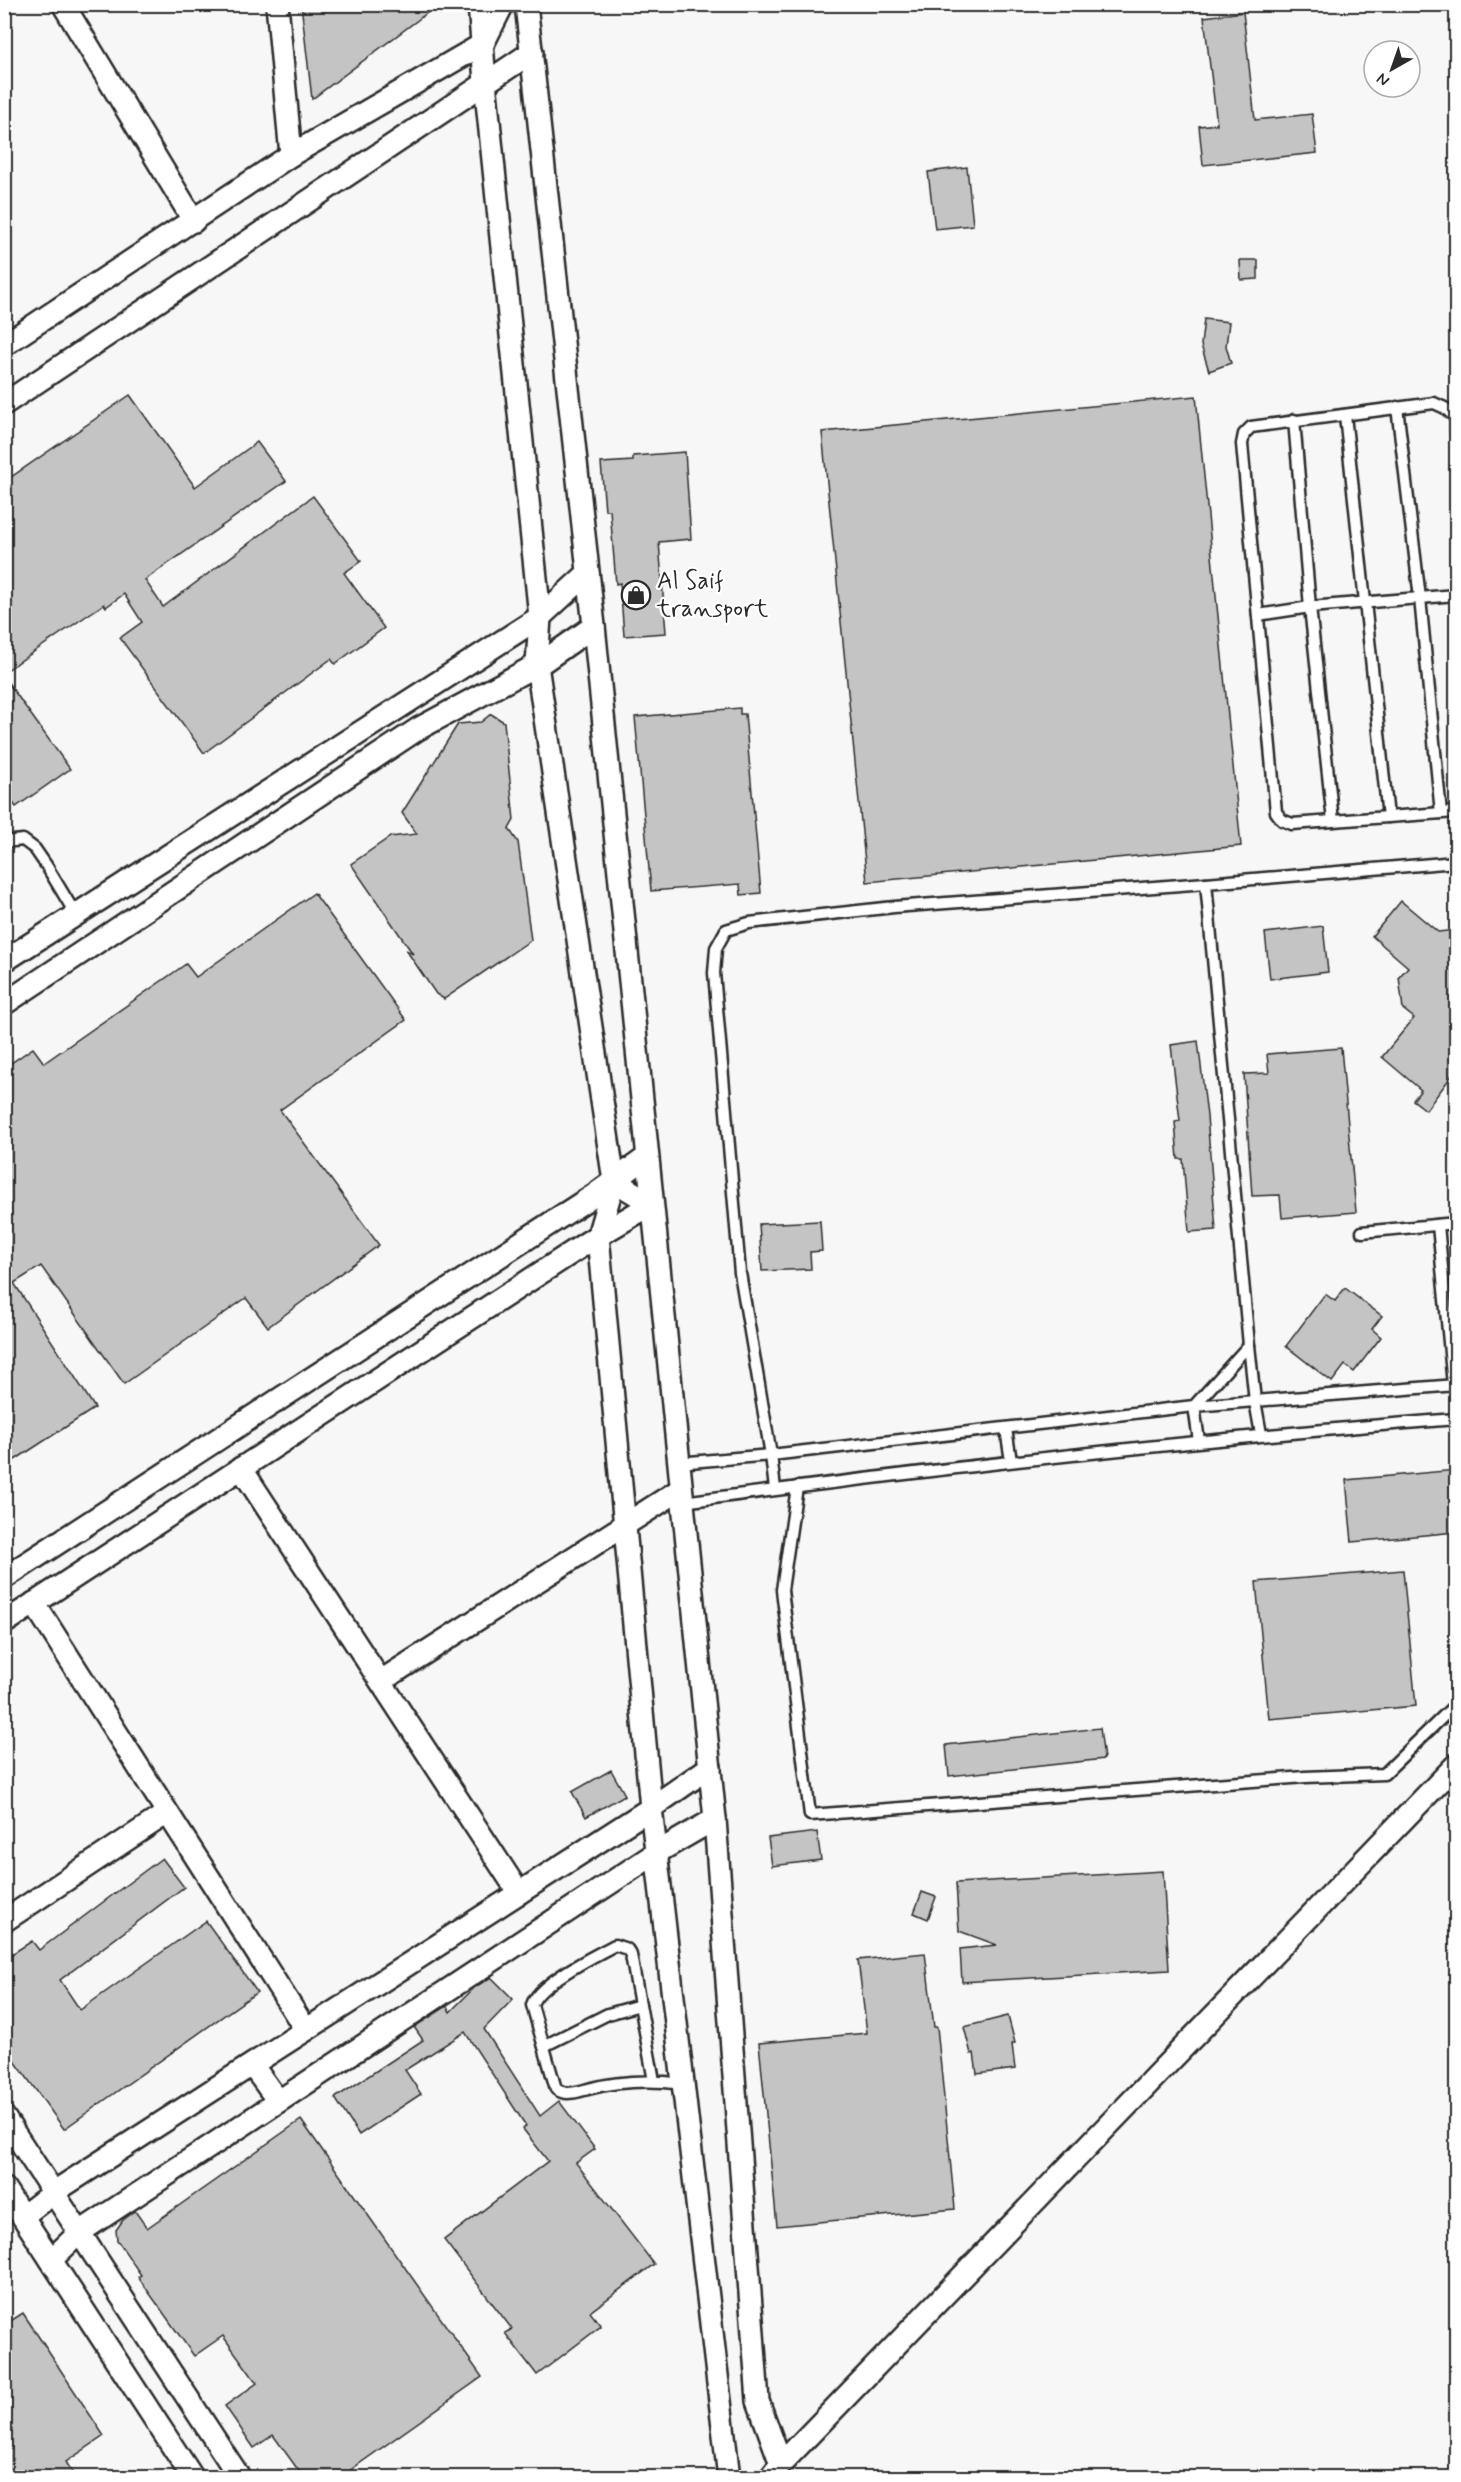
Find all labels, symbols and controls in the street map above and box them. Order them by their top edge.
north arrow [1362,39,1422,99]
text: N [1372,68,1394,91]
place label: Al Saif transport [656,566,768,625]
shop icon: Al Saif transport [620,579,652,611]

